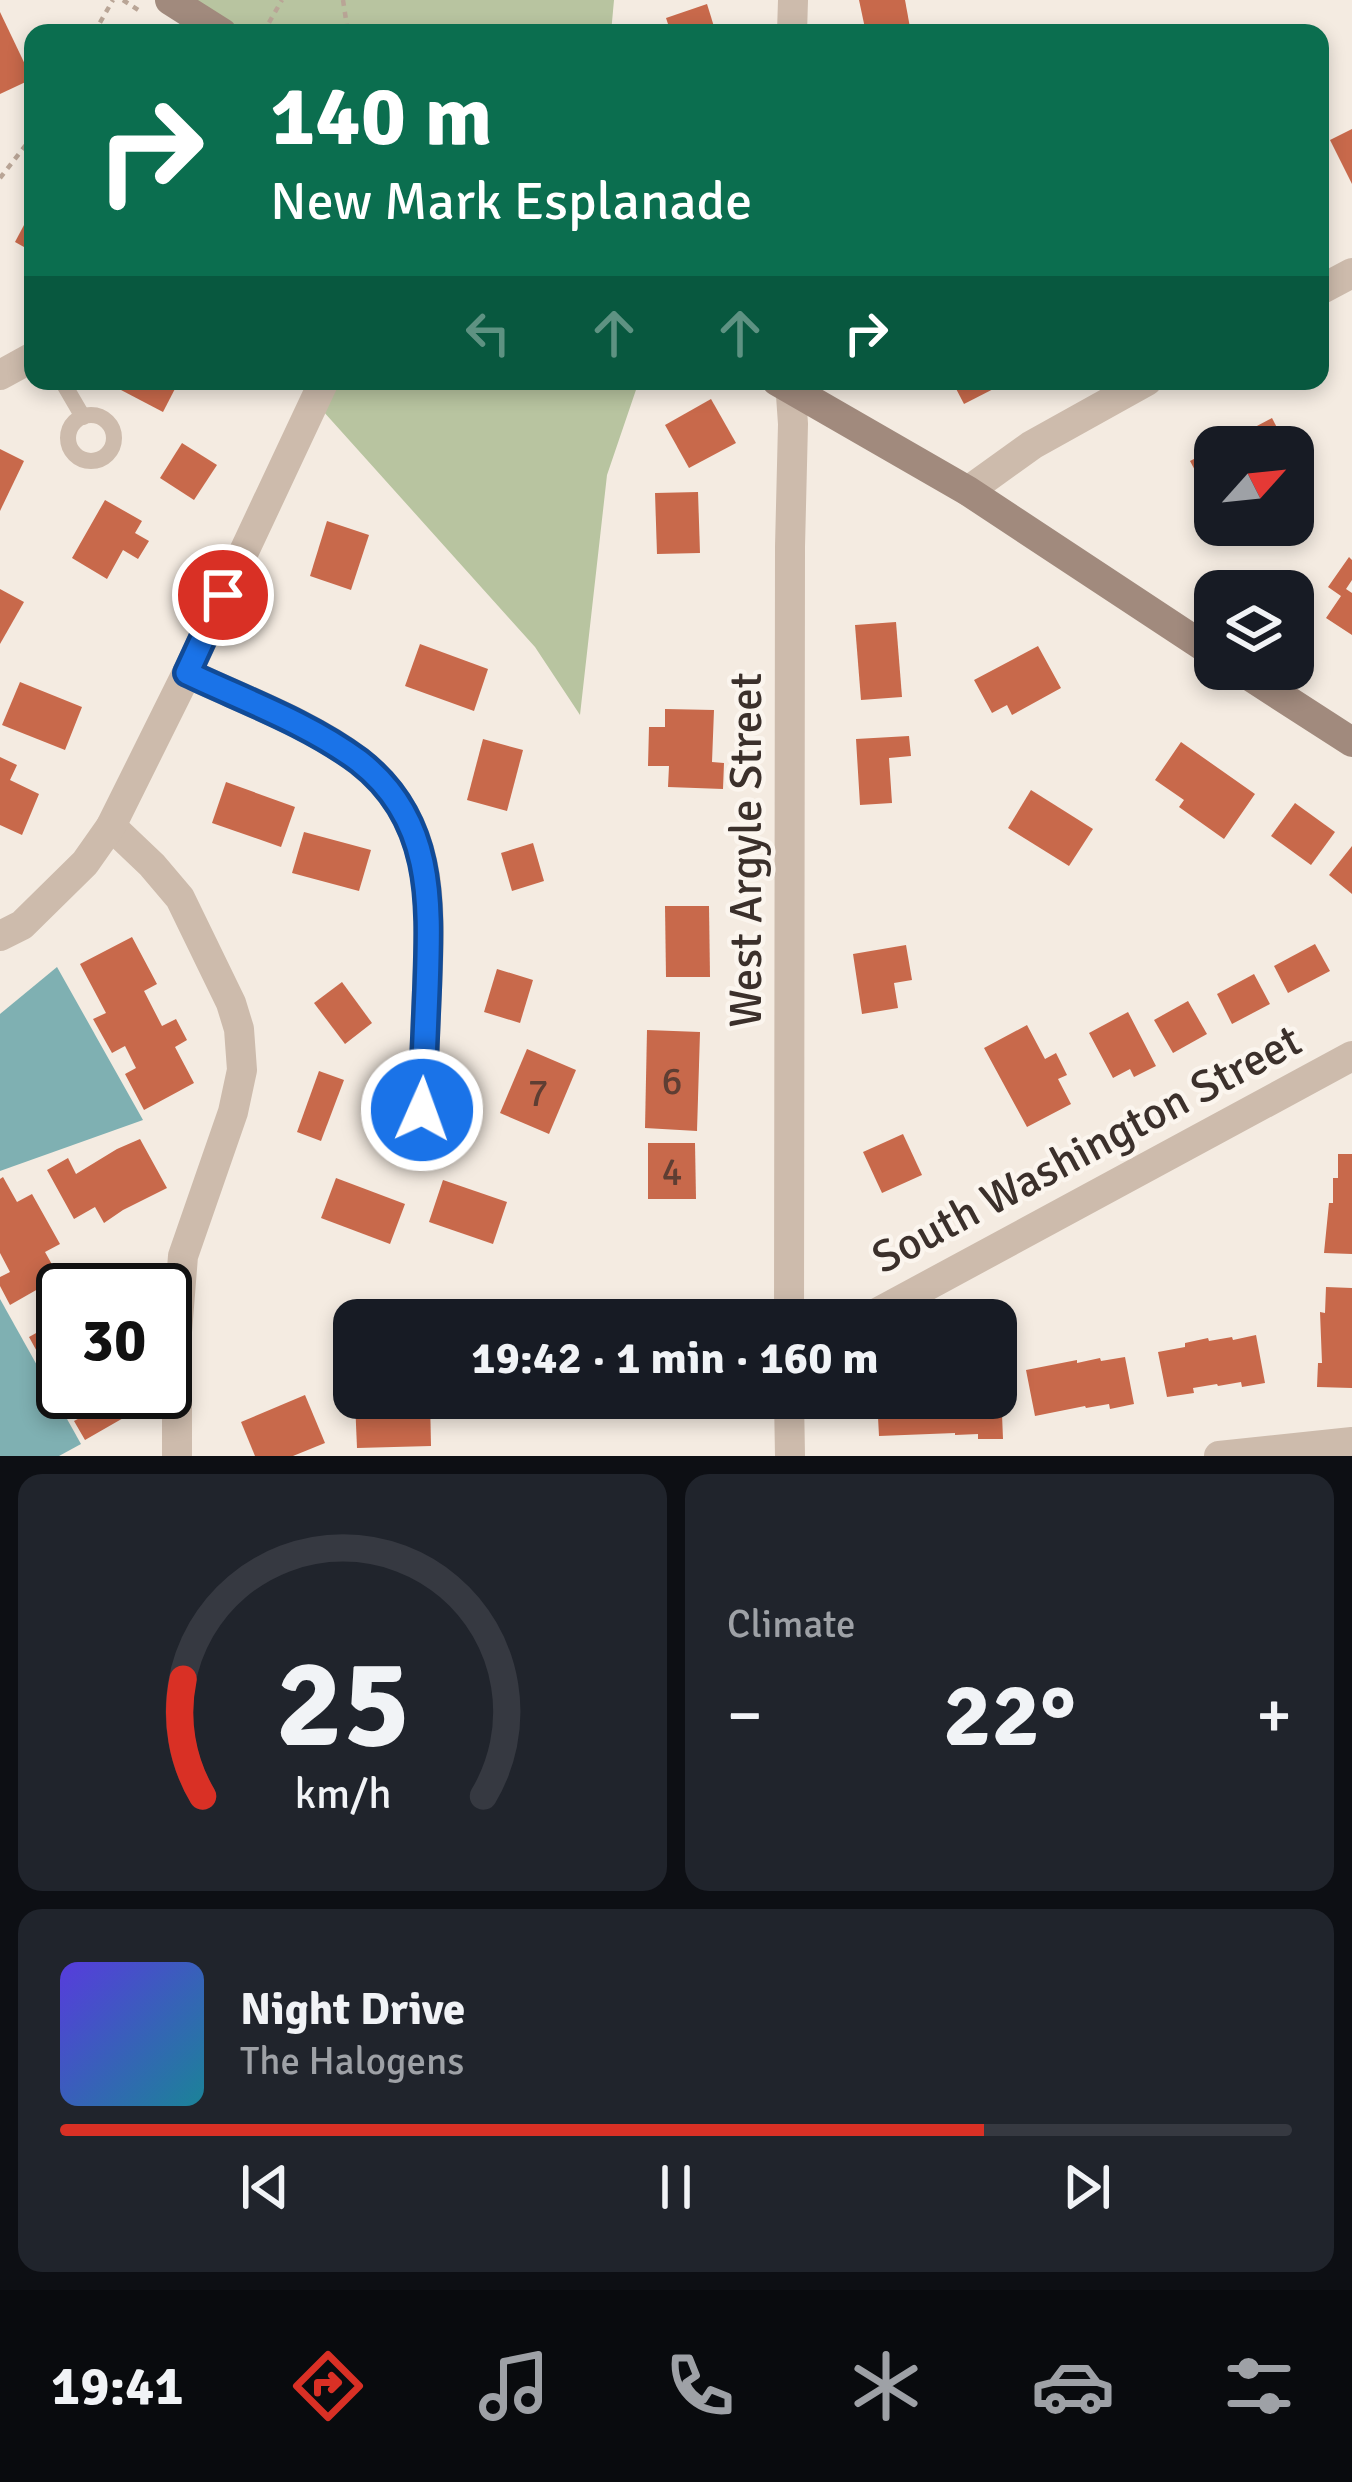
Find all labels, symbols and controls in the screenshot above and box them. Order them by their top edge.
text: 140 m [270,65,492,169]
icon: right [72,72,228,228]
text: New Mark Esplanade [270,168,752,235]
icon: left [455,300,521,366]
icon: ahead [581,300,647,366]
icon: ahead [707,300,773,366]
icon: right [833,300,899,366]
north arrow [1194,426,1314,546]
map controls [1194,426,1314,690]
pin [172,544,274,646]
icon: arrive [190,562,256,628]
button: layers [1194,570,1314,690]
street label: West Argyle Street [719,672,774,1028]
street label: South Washington Street [863,1013,1311,1286]
position arrow [359,1047,485,1173]
house number: 6 [661,1057,683,1105]
house number: 7 [527,1069,549,1117]
house number: 4 [661,1148,683,1196]
speed limit sign: 30 [36,1263,192,1419]
text: 19:42 · 1 min · 160 m [471,1331,879,1386]
text: Climate [727,1600,856,1648]
text: 25 [275,1628,410,1781]
text: 22° [943,1660,1076,1771]
text: − [727,1675,763,1756]
text: + [1256,1675,1292,1756]
text: km/h [294,1767,391,1820]
text: Night Drive [240,1982,465,2037]
text: The Halogens [240,2037,464,2085]
icon: previous [232,2154,298,2220]
icon: pause [643,2154,709,2220]
icon: next [1054,2154,1120,2220]
icon: directions [286,2344,370,2428]
icon: music [472,2344,556,2428]
icon: phone [658,2344,742,2428]
icon: climate [844,2344,928,2428]
icon: car [1031,2344,1115,2428]
icon: filters [1217,2344,1301,2428]
text: 19:41 [51,2353,184,2420]

